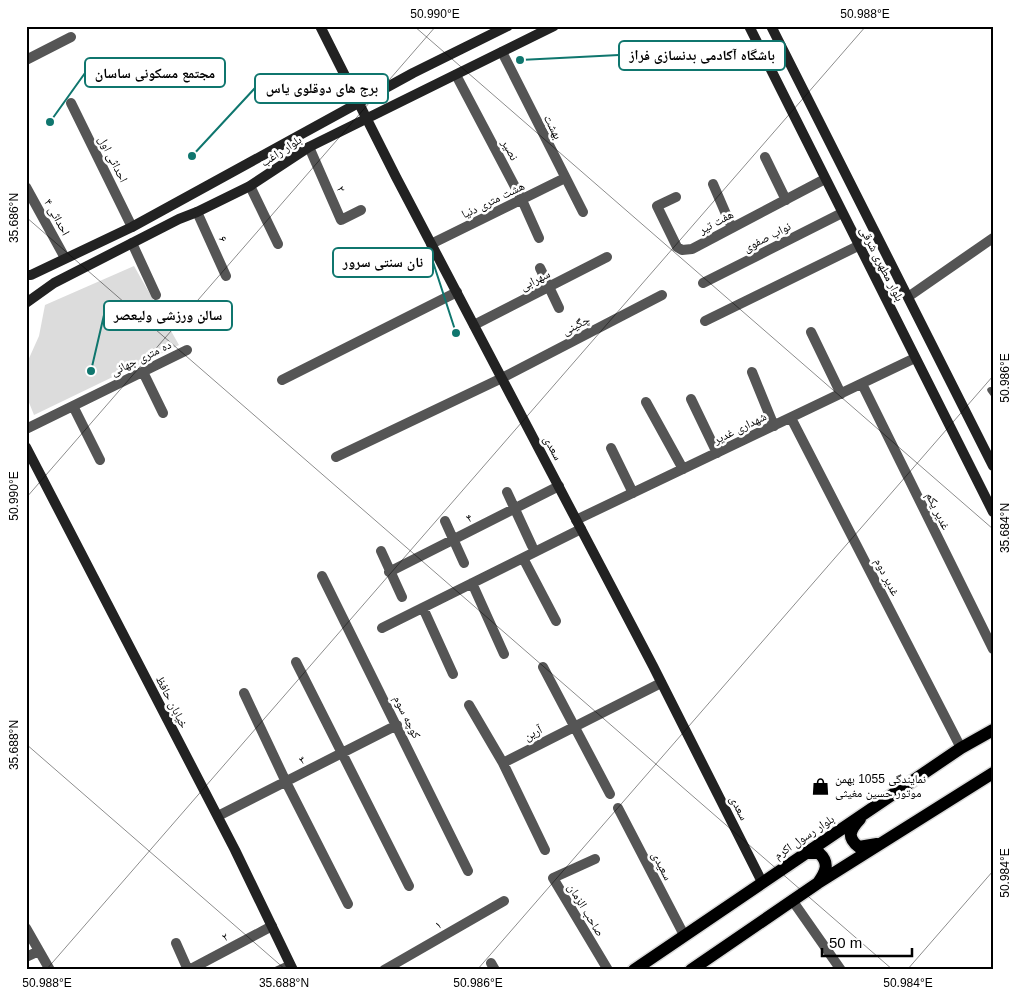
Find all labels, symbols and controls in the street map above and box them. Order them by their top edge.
text: 50.990°E [410,7,460,21]
text: 50.988°E [840,7,890,21]
callout: باشگاه آکادمی بدنسازی فراز [619,41,785,70]
text: باشگاه آکادمی بدنسازی فراز [628,47,775,64]
callout: مجتمع مسکونی ساسان [85,58,225,87]
text: مجتمع مسکونی ساسان [95,65,215,83]
callout: برج های دوقلوی یاس [255,74,388,103]
text: برج های دوقلوی یاس [266,80,378,97]
street label: بهشت [541,112,565,142]
street label: احداثی اول [95,133,131,185]
street label: بلوار راغب [258,133,304,170]
street label: نصیر [498,136,521,163]
street label: هشت متری دنیا [459,179,527,221]
street label: ۲ [334,184,348,194]
text: 35.686°N [7,193,21,243]
street label: احداثی ۴ [41,196,73,238]
street label: هفت تیر [695,207,736,238]
street label: نواب صفوی [741,219,793,255]
street label: بلوار مطهری شرقی [857,224,907,304]
street label: ۶ [216,234,230,244]
callout: نان سنتی سرور [333,248,433,277]
text: نان سنتی سرور [342,254,423,271]
street label: سهرابی [518,267,553,294]
callout: سالن ورزشی ولیعصر [104,301,232,330]
text: سالن ورزشی ولیعصر [113,307,223,324]
street label: چگینی [560,312,593,338]
street label: ده متری جهانی [109,337,174,379]
text: 50.986°E [998,353,1012,403]
street label: شهداری غدیر [710,409,769,447]
street label: سعدی [541,433,565,463]
text: 50.990°E [7,471,21,521]
street label: غدیر یکم [922,490,953,532]
text: 35.684°N [998,503,1012,553]
street label: ۴ [463,511,475,525]
street label: غدیر دوم [871,556,902,599]
street label: خیابان حافظ [153,674,191,731]
street label: کوچه سوم [390,693,423,741]
text: 35.688°N [7,720,21,770]
street label: آرین [521,722,545,744]
street label: ۳ [296,753,308,767]
place label: نمایندگی 1055 بهمن موتور حسین مغیثی [835,772,926,800]
shop icon: نمایندگی 1055 بهمن موتور حسین مغیثی [811,776,831,796]
street label: سعدی [727,793,751,823]
street label: بلوار رسول اکرم [771,812,837,863]
text: 50.984°E [998,848,1012,898]
street label: سعیدی [649,849,675,883]
street label: صاحب الزمان [564,881,607,939]
street label: ۱ [432,918,444,932]
scale bar [822,926,912,958]
street label: ۲ [219,930,231,944]
text: 50 m [829,934,862,951]
text: 50.988°E [22,976,72,990]
text: 35.688°N [259,976,309,990]
text: 50.986°E [453,976,503,990]
text: 50.984°E [883,976,933,990]

